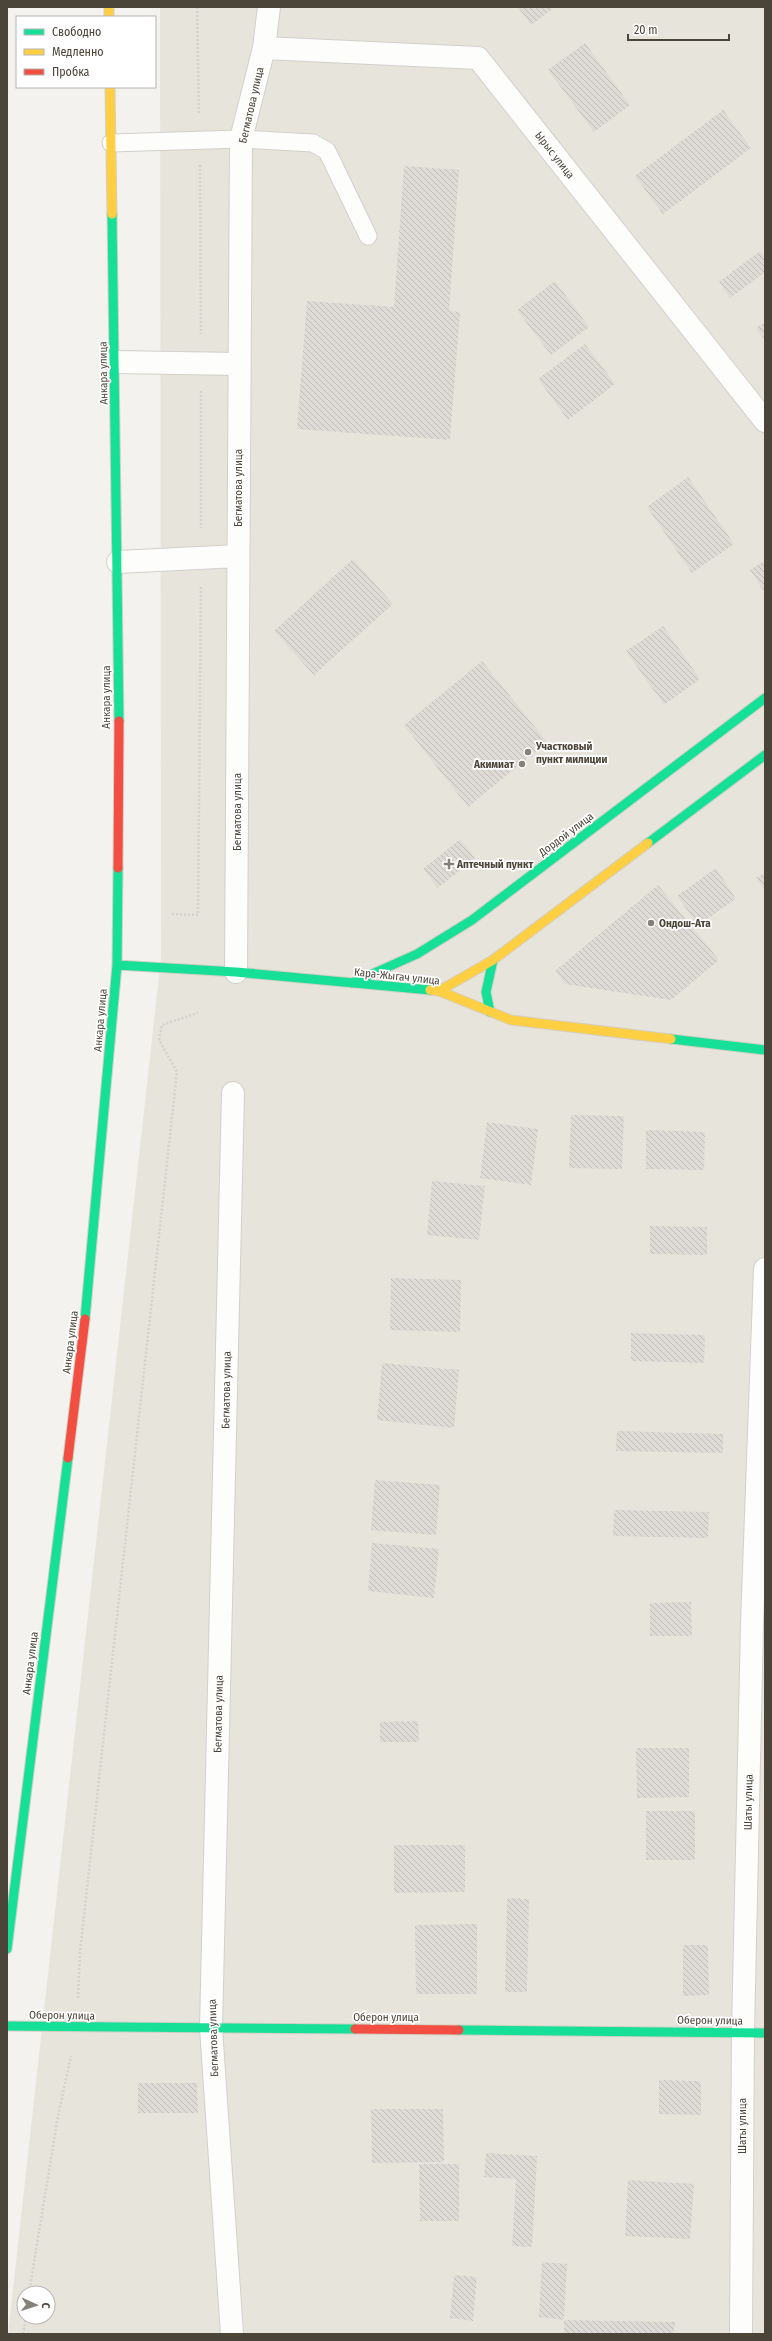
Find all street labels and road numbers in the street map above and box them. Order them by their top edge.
street label: Бегматова улица [236,66,267,145]
street label: Ырыс улица [532,129,577,181]
street label: Анкара улица [96,341,111,405]
street label: Бегматова улица [232,449,245,527]
street label: Анкара улица [100,665,113,729]
street label: Бегматова улица [231,773,244,851]
street label: Дордой улица [536,810,596,860]
street label: Кара-Жыгач улица [353,966,440,987]
street label: Анкара улица [91,988,110,1052]
street label: Анкара улица [60,1310,81,1374]
street label: Бегматова улица [219,1351,234,1429]
street label: Анкара улица [20,1631,41,1695]
street label: Бегматова улица [211,1675,226,1753]
street label: Шаты улица [742,1774,755,1830]
street label: Бегматова улица [206,1999,221,2077]
street label: Оберон улица [29,2008,95,2023]
street label: Оберон улица [353,2011,419,2024]
street label: Оберон улица [677,2013,743,2028]
street label: Шаты улица [736,2098,749,2154]

